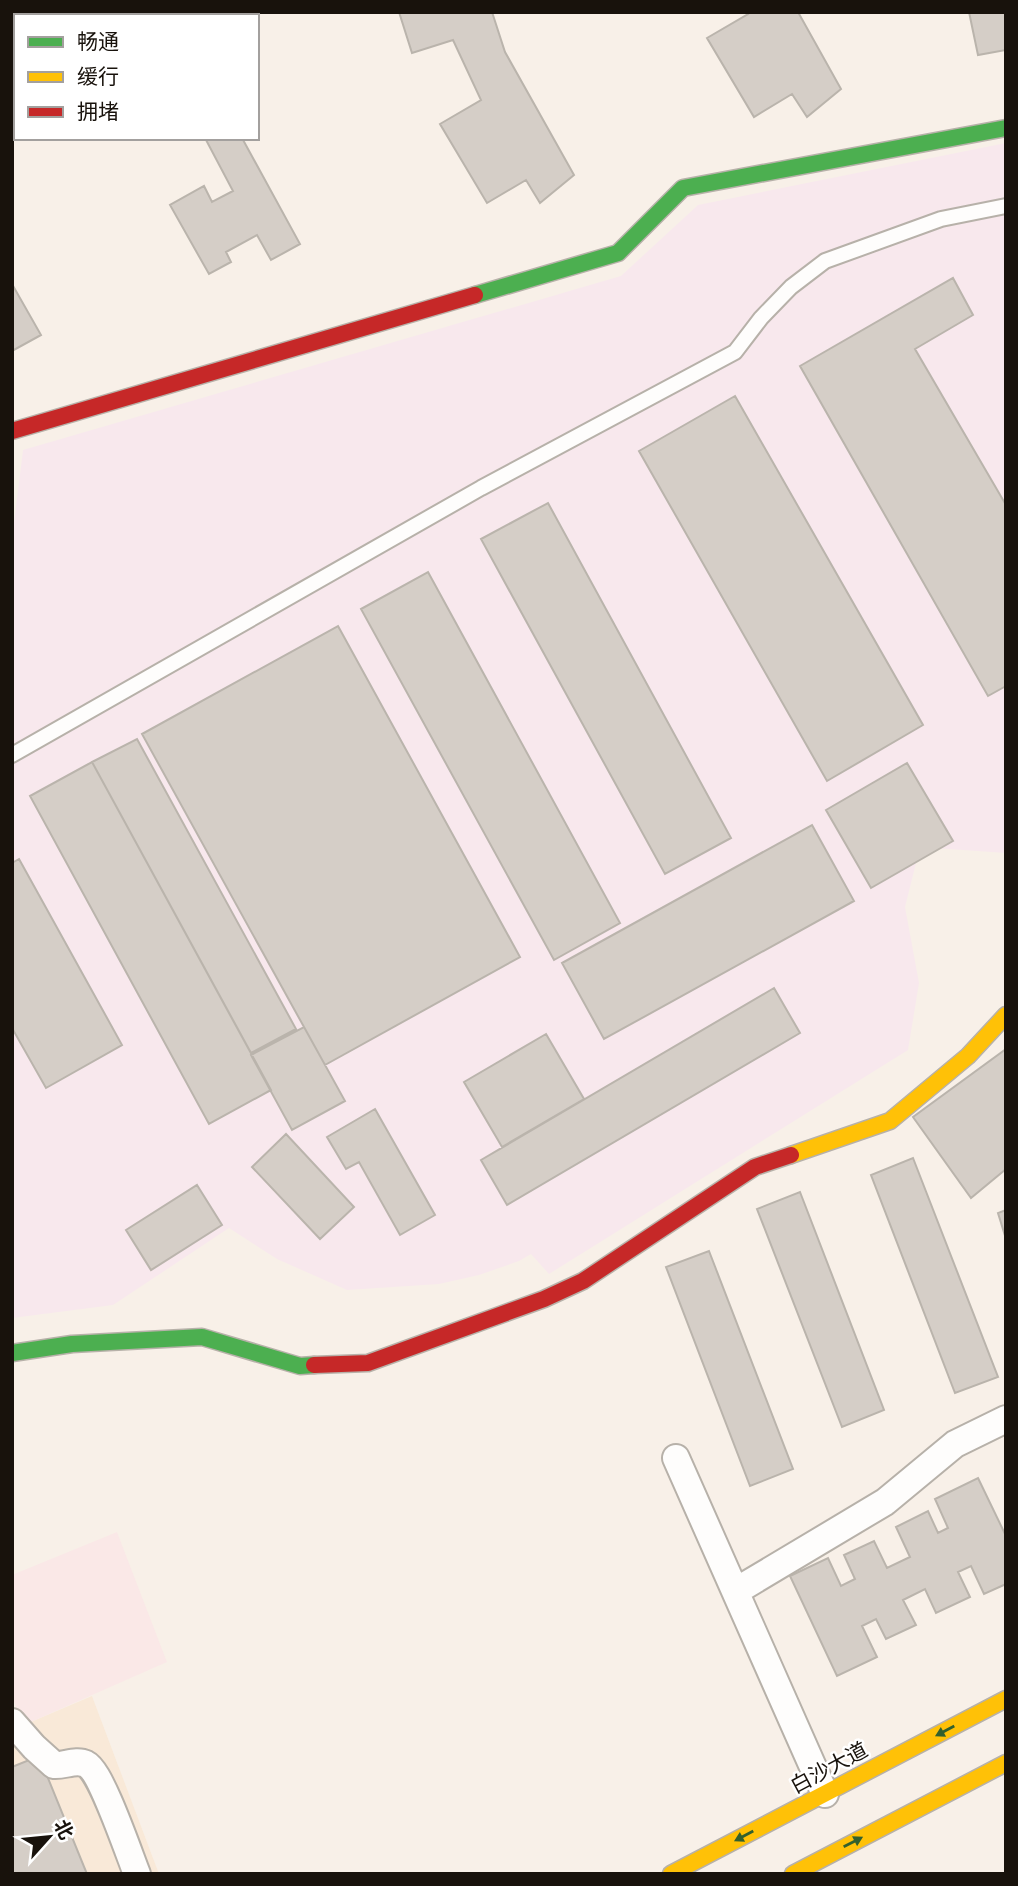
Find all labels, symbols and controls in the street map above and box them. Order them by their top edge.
legend [14,14,259,140]
text: 畅通 [77,30,119,54]
text: 缓行 [77,65,119,89]
text: 拥堵 [77,100,119,124]
one-way arrow [935,1725,955,1736]
street label: 白沙大道 [786,1738,872,1798]
north arrow [14,1802,84,1872]
text: 北 [49,1816,78,1843]
one-way arrow [734,1830,753,1842]
one-way arrow [843,1837,863,1848]

